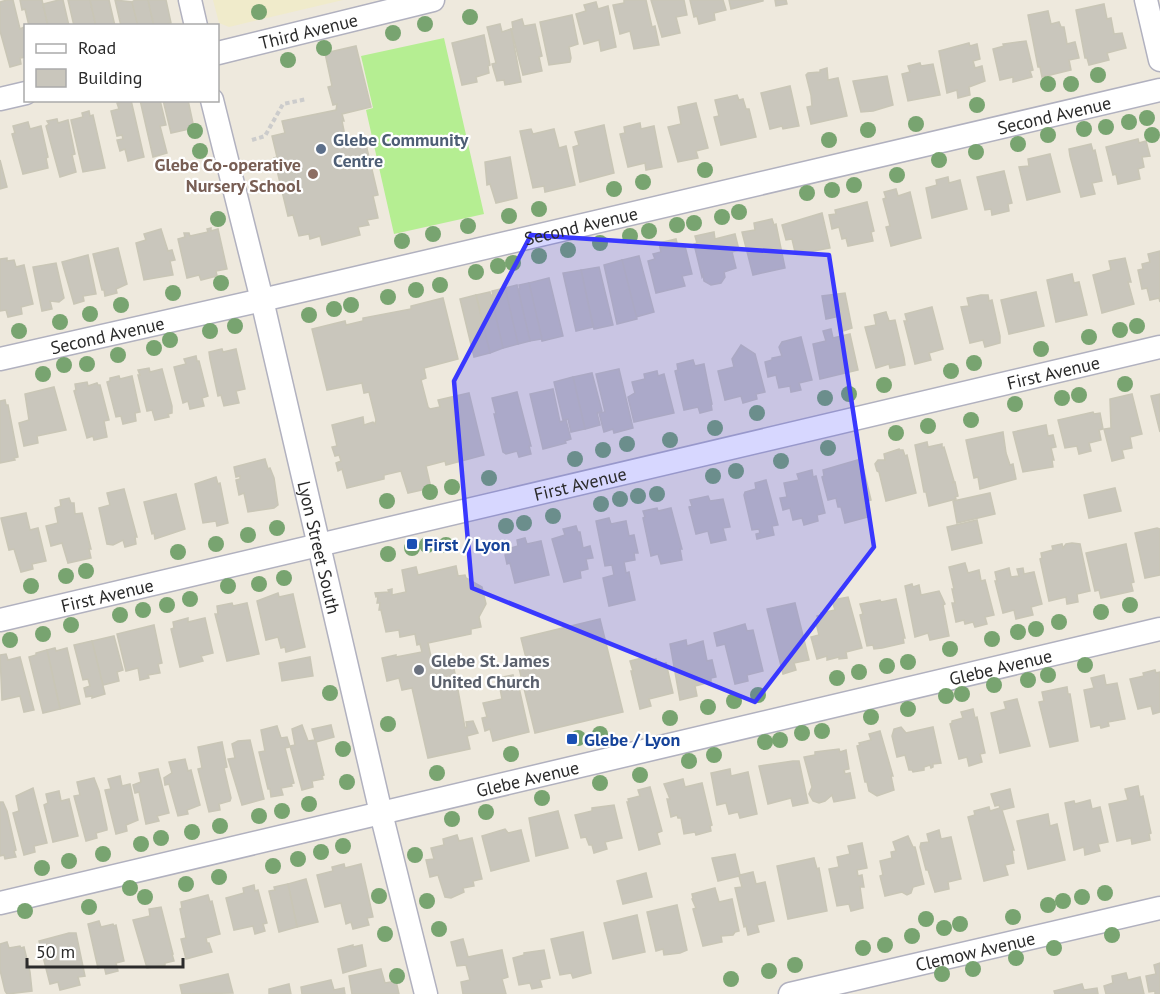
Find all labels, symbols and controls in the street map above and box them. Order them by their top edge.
street label: Third Avenue [257,7,360,54]
legend [24,24,219,102]
text: Road [78,36,116,59]
text: Building [78,66,142,89]
street label: Second Avenue [995,90,1113,139]
place label: Glebe Community Centre [333,128,469,172]
marker: Glebe Community Centre [314,142,328,156]
place label: Glebe Co-operative Nursery School [154,153,302,197]
marker: Glebe Co-operative Nursery School [306,167,320,181]
street label: Second Avenue [522,201,640,250]
street label: Second Avenue [48,311,166,359]
street label: First Avenue [1005,350,1102,394]
street label: First Avenue [532,461,629,505]
street label: Lyon Street South [293,479,346,616]
place label: First / Lyon [424,533,510,556]
marker: First / Lyon [405,537,419,551]
street label: First Avenue [58,573,156,617]
street label: Glebe Avenue [947,643,1054,690]
place label: Glebe St. James United Church [431,649,550,693]
marker: Glebe St. James United Church [412,663,426,677]
place label: Glebe / Lyon [584,728,680,751]
marker: Glebe / Lyon [565,732,579,746]
street label: Glebe Avenue [474,755,581,802]
street label: Clemow Avenue [913,926,1037,976]
scale bar [27,931,183,969]
text: 50 m [36,940,75,963]

